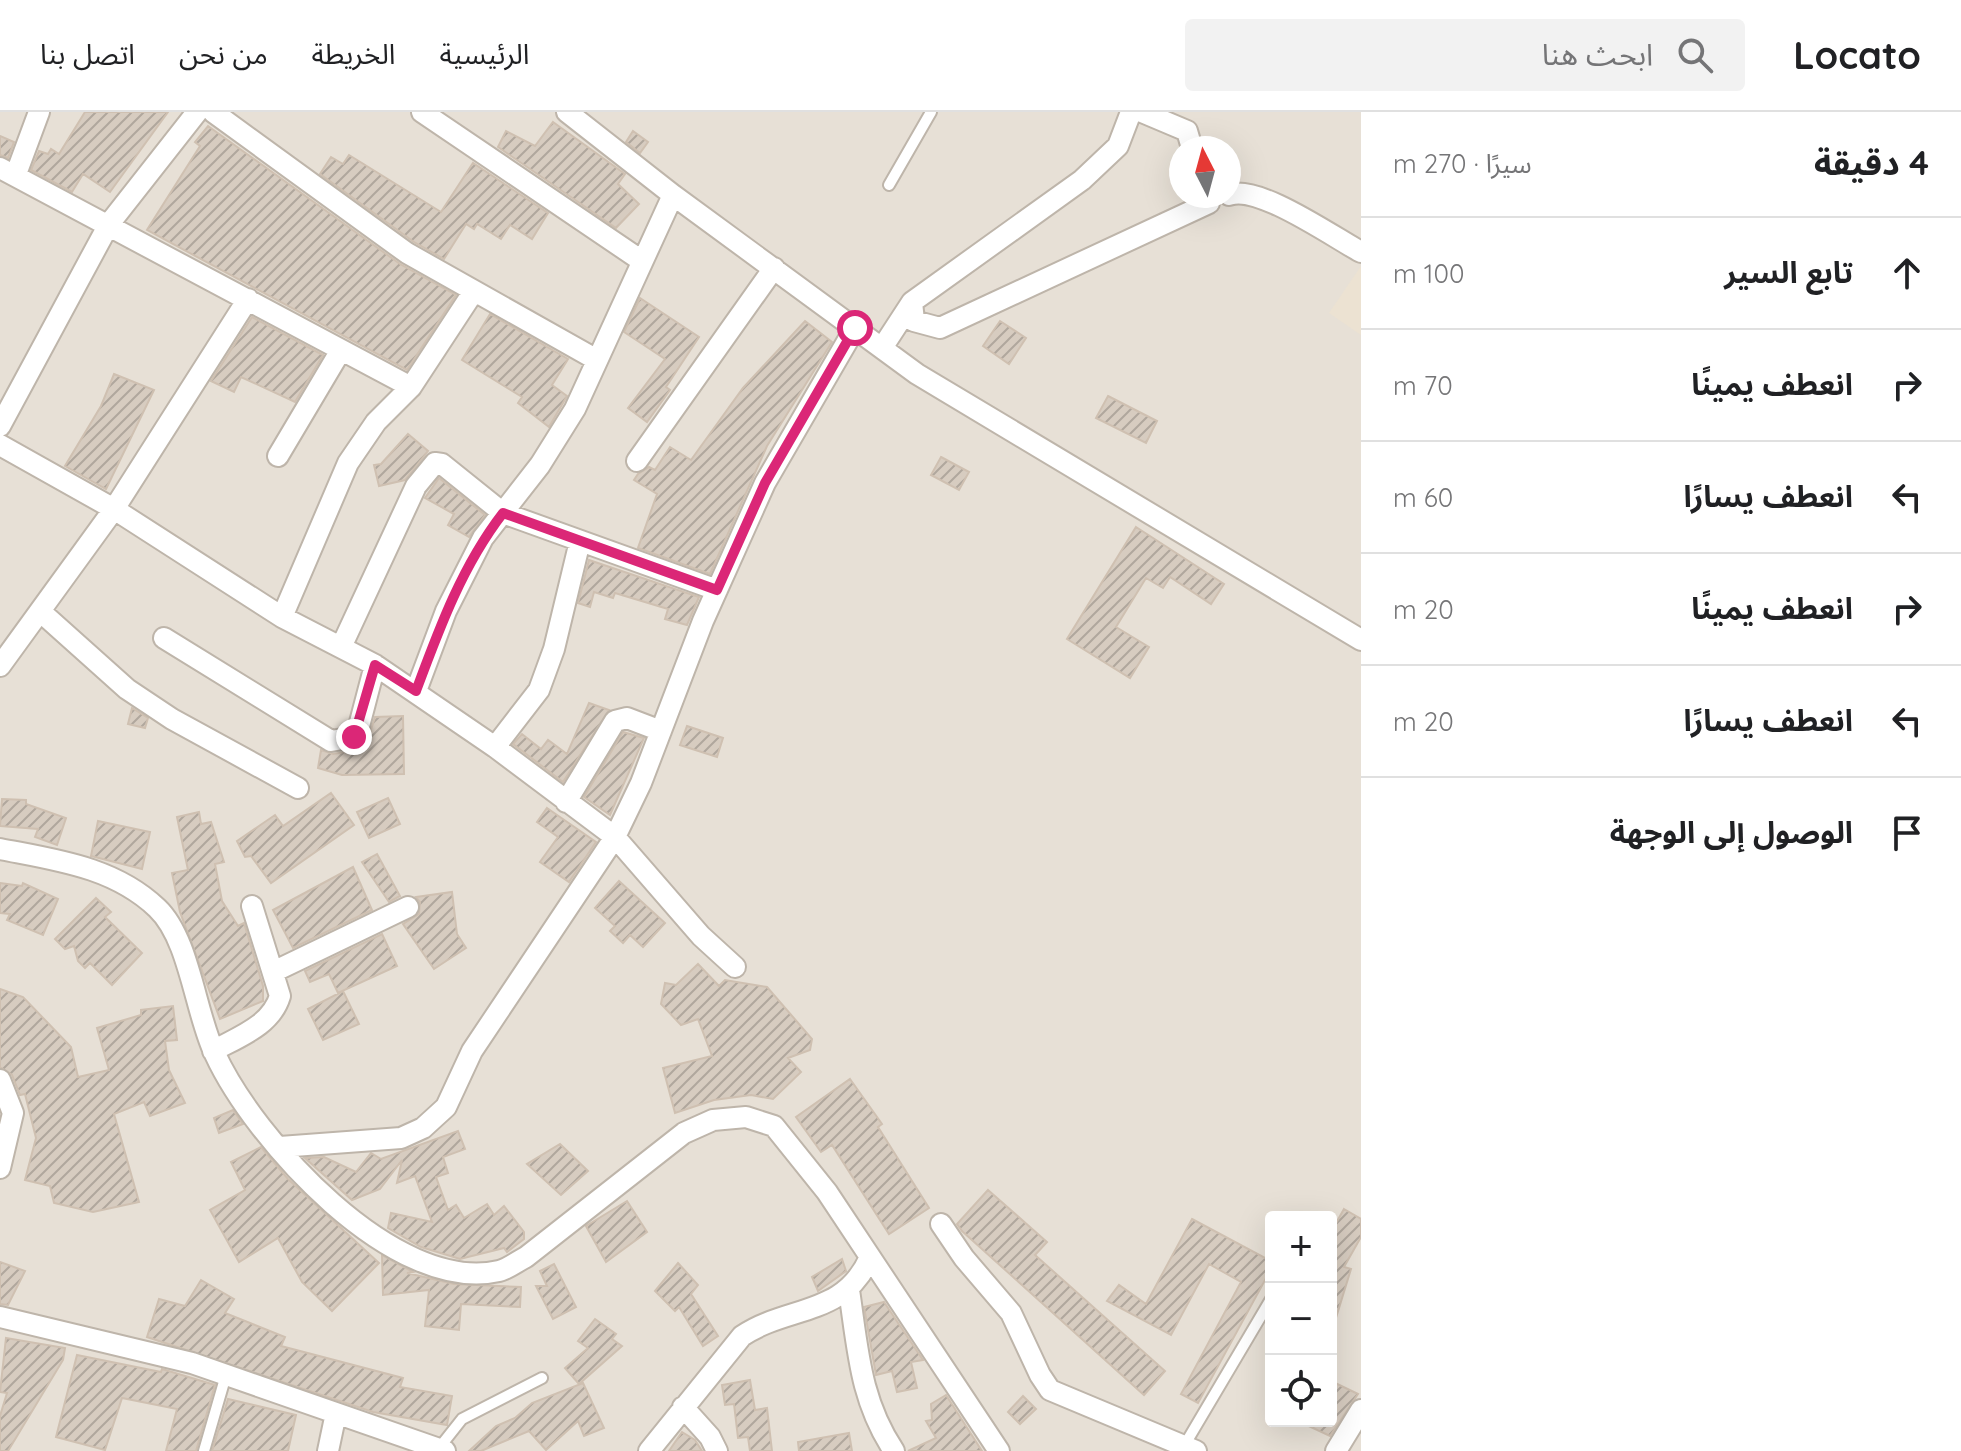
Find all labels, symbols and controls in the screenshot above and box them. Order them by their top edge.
search box [1185,19,1745,91]
text: Locato [1793,31,1921,79]
icon: search [1673,33,1717,77]
text: ابحث هنا [1542,35,1653,73]
text: اتصل بنا [40,36,135,71]
text: من نحن [179,36,268,71]
text: الخريطة [312,36,395,71]
text: الرئيسية [439,36,530,71]
north arrow [1169,136,1241,208]
text: 4 دقيقة [1814,141,1929,184]
text: سيرًا · 270 m [1393,147,1532,180]
icon: ahead [1885,251,1929,295]
text: تابع السير [1724,253,1853,291]
text: 100 m [1393,257,1464,290]
route start [837,310,873,346]
icon: right [1885,363,1929,407]
text: انعطف يمينًا [1691,365,1853,403]
text: 70 m [1393,369,1453,402]
icon: left [1885,475,1929,519]
text: انعطف يسارًا [1683,477,1853,515]
text: 60 m [1393,481,1453,514]
icon: right [1885,587,1929,631]
text: انعطف يمينًا [1691,589,1853,627]
text: 20 m [1393,593,1454,626]
icon: left [1885,699,1929,743]
text: انعطف يسارًا [1683,701,1853,739]
text: 20 m [1393,705,1454,738]
route end [336,719,372,755]
icon: arrive [1885,811,1929,855]
text: الوصول إلى الوجهة [1610,813,1853,851]
map controls [1265,1211,1337,1427]
button: + [1265,1211,1337,1283]
button: − [1265,1283,1337,1355]
button: locate [1265,1355,1337,1427]

